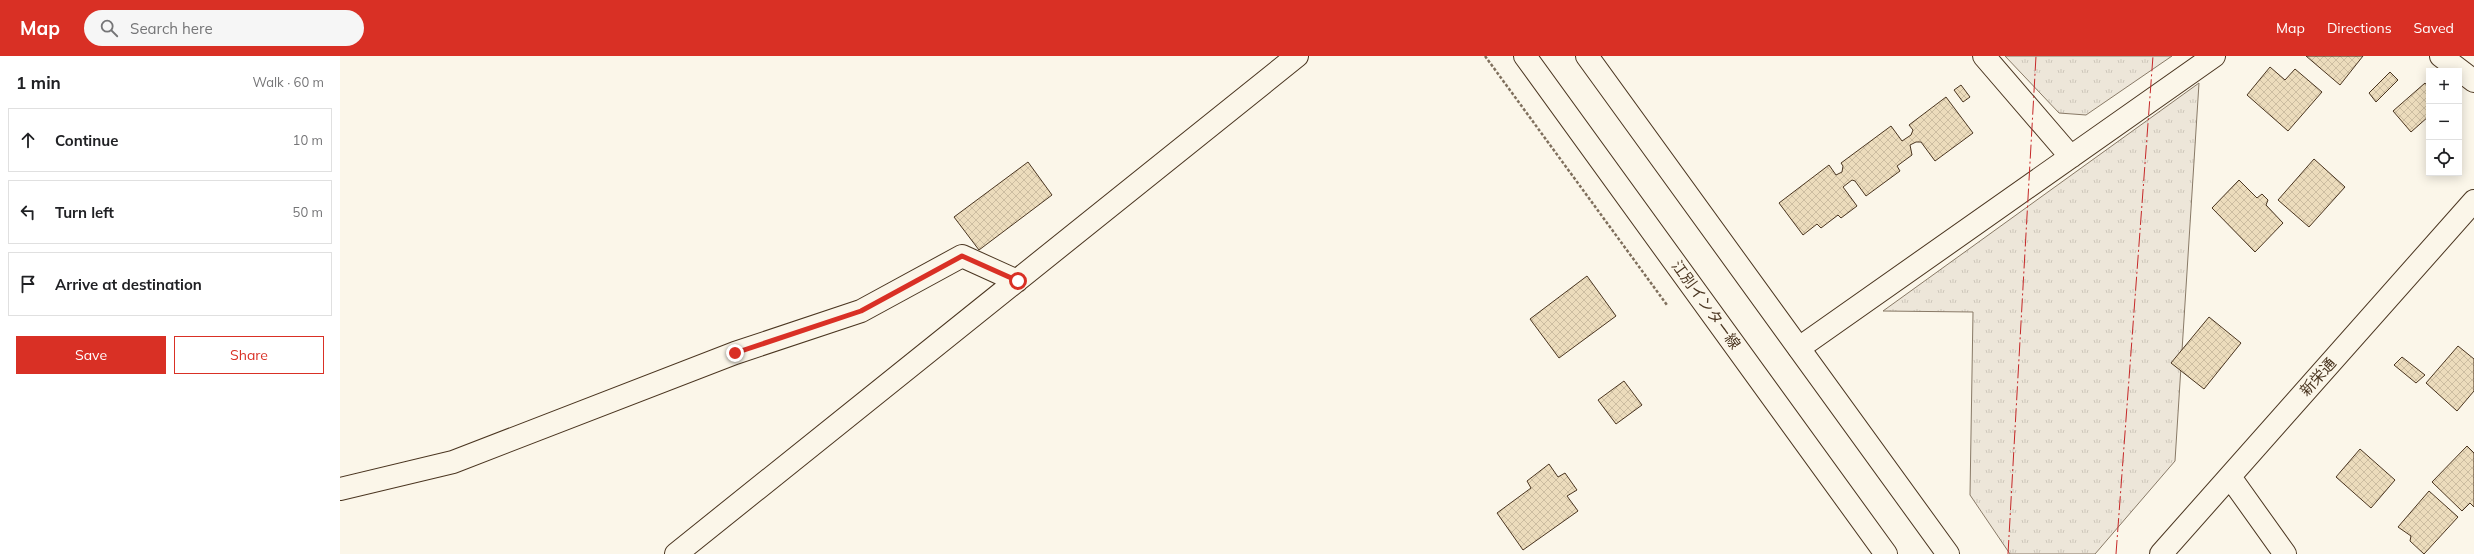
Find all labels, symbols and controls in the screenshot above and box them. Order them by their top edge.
search box [84,10,364,46]
text: Map [20,16,60,40]
icon: search [98,17,120,39]
text: Search here [130,19,213,38]
text: Map [2276,19,2305,37]
text: Directions [2327,19,2392,37]
text: Saved [2414,19,2454,37]
map controls [2426,68,2462,176]
button: + [2426,68,2462,104]
text: 1 min [16,72,61,93]
text: Walk · 60 m [253,74,324,90]
button: − [2426,104,2462,140]
icon: ahead [17,129,39,151]
text: Continue [55,131,118,150]
text: 10 m [293,132,323,148]
button: locate [2426,140,2462,176]
icon: left [17,201,39,223]
text: Turn left [55,203,114,222]
text: 50 m [293,204,323,220]
street label: 江別インター線 [1668,257,1745,353]
route start [1009,272,1027,290]
icon: arrive [17,273,39,295]
text: Arrive at destination [55,275,202,294]
button: Save [16,336,166,374]
button: Share [174,336,324,374]
route end [726,344,744,362]
street label: 新栄通 [2296,354,2340,400]

